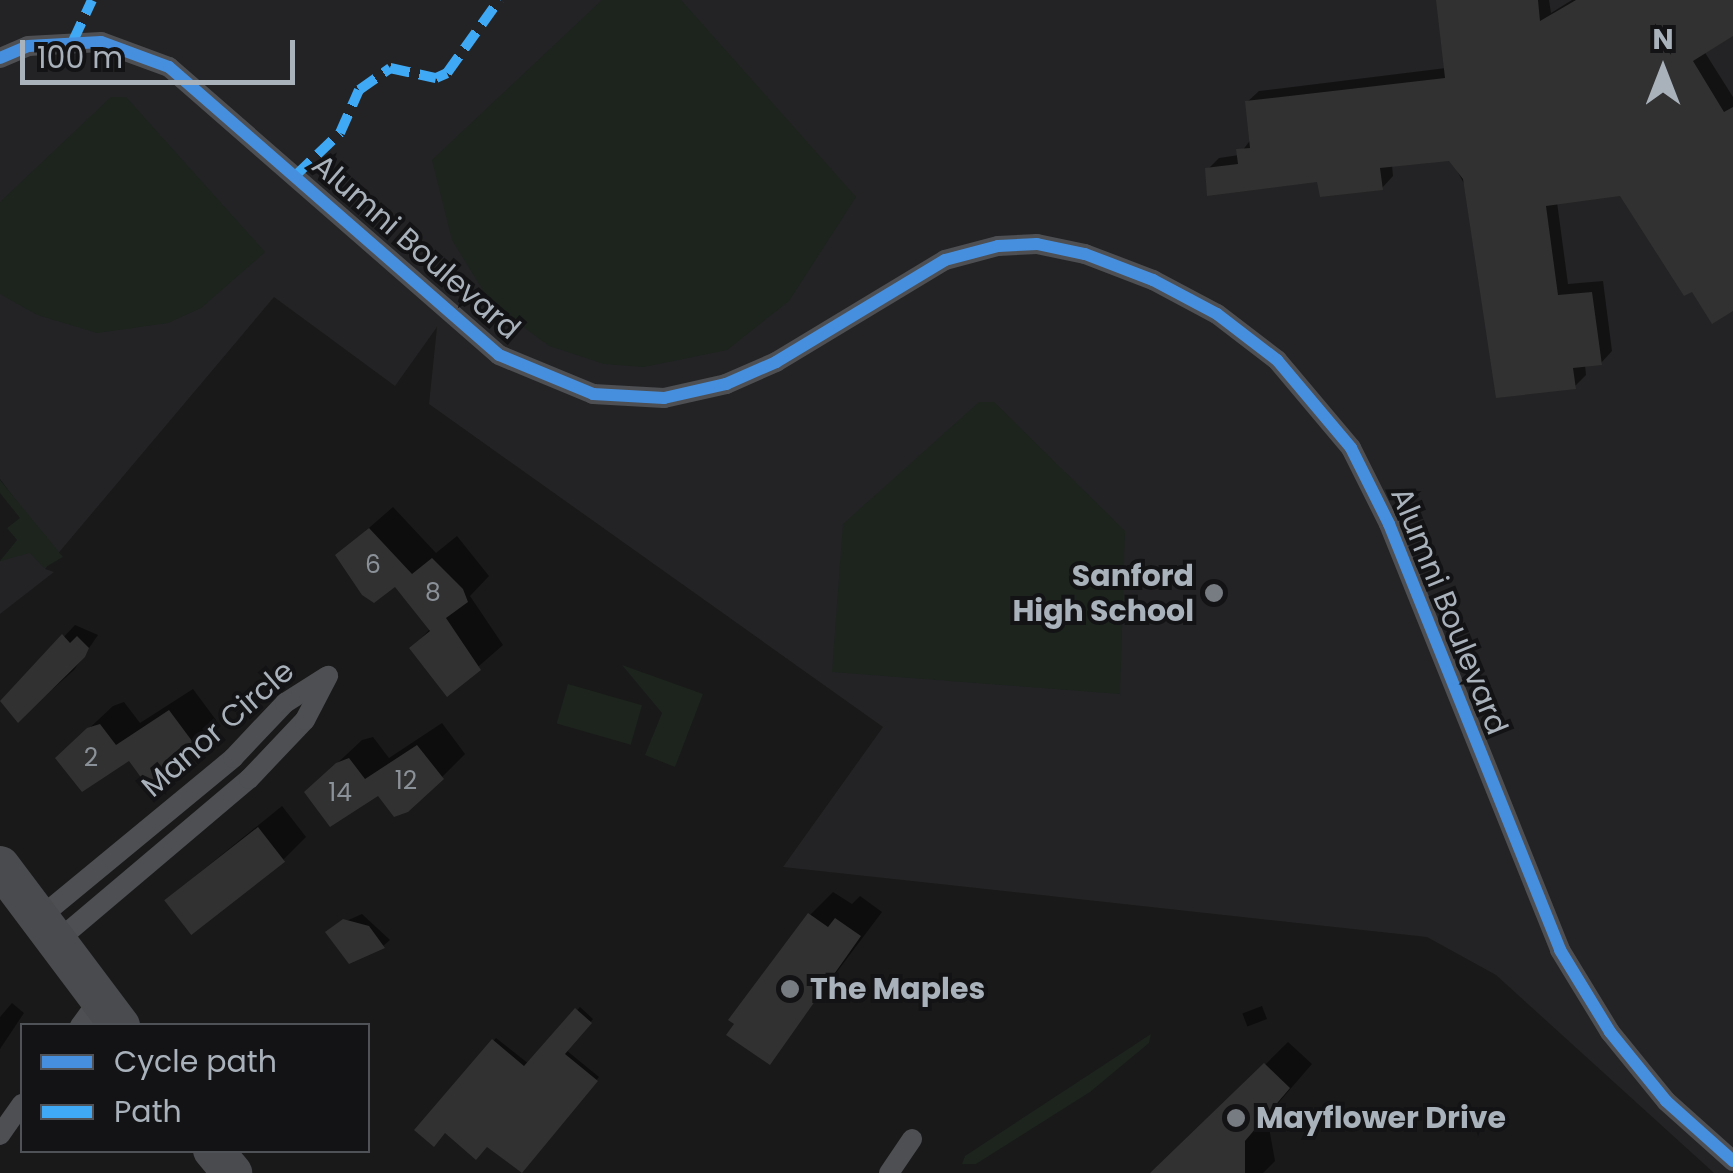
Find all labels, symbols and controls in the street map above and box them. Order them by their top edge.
scale bar [25,20,300,82]
north arrow [1613,20,1713,120]
text: N [1652,20,1674,59]
text: 100 m [37,36,123,79]
street label: Alumni Boulevard [305,147,527,347]
street label: Alumni Boulevard [1383,482,1515,740]
house number: 6 [365,550,381,580]
place label: Sanford High School [1012,558,1194,628]
house number: 8 [425,578,441,608]
marker: Sanford High School [1203,582,1225,604]
street label: Manor Circle [135,653,301,805]
house number: 2 [84,743,98,773]
house number: 12 [395,766,417,796]
house number: 14 [328,778,352,808]
place label: The Maples [810,971,985,1007]
marker: The Maples [779,978,801,1000]
legend [20,1023,370,1153]
text: Cycle path [114,1040,277,1083]
text: Path [114,1090,182,1133]
place label: Mayflower Drive [1256,1100,1506,1136]
marker: Mayflower Drive [1225,1107,1247,1129]

